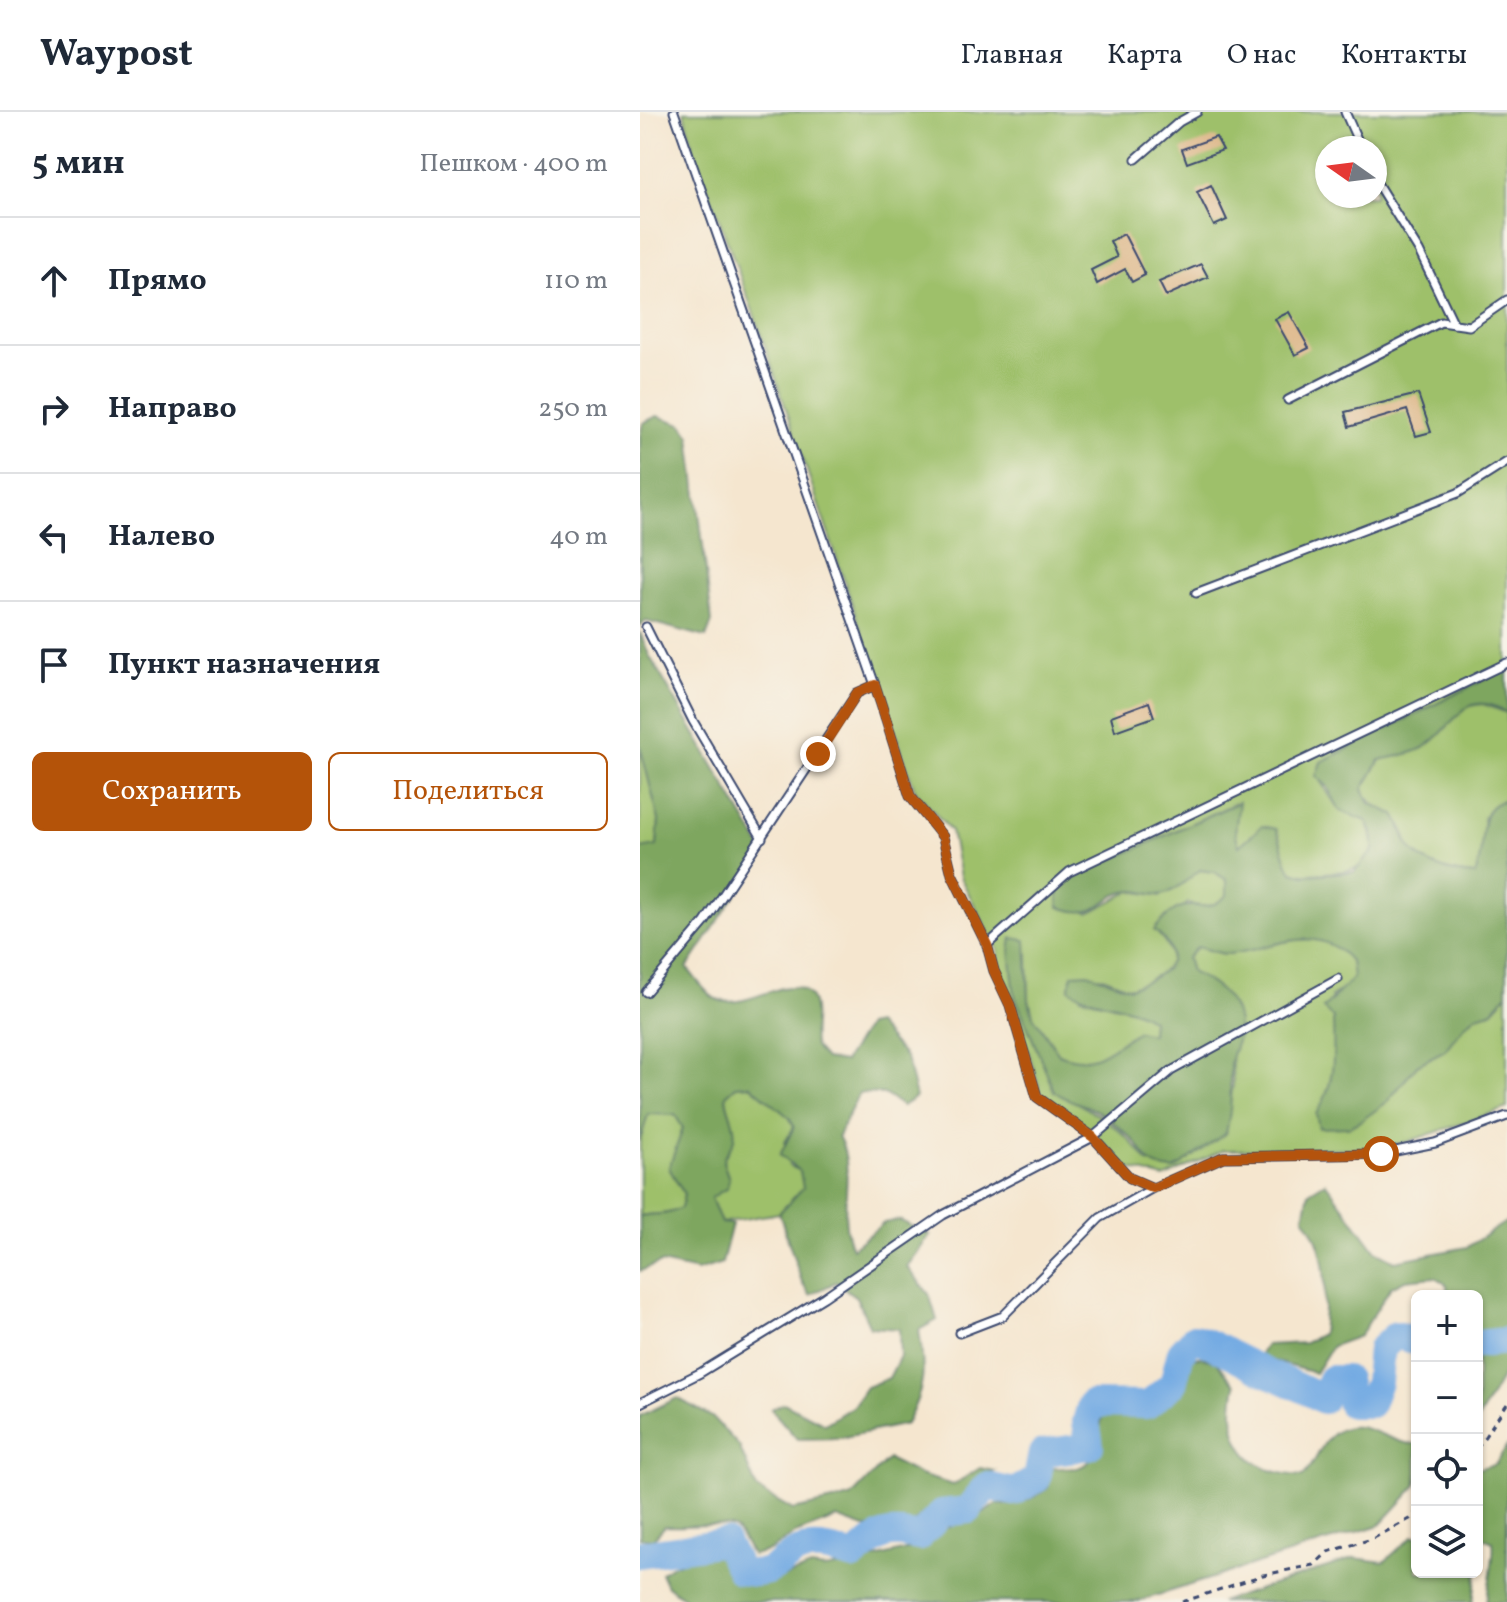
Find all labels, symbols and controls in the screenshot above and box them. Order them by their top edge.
text: Waypost [40,29,193,82]
text: Главная [961,36,1063,75]
text: Карта [1107,36,1183,75]
text: О нас [1227,36,1297,75]
text: Контакты [1341,36,1467,75]
north arrow [1315,136,1387,208]
text: 5 мин [32,141,125,188]
text: Пешком · 400 m [420,146,608,182]
icon: ahead [32,259,76,303]
text: Прямо [108,260,207,302]
text: 110 m [544,263,608,299]
icon: right [32,387,76,431]
text: Направо [108,388,237,430]
text: 250 m [538,391,608,427]
icon: left [32,515,76,559]
text: Налево [108,516,215,558]
text: 40 m [549,519,608,555]
icon: arrive [32,643,76,687]
text: Пункт назначения [108,644,380,686]
route end [800,736,836,772]
button: Сохранить [32,752,312,831]
button: Поделиться [328,752,608,831]
route start [1363,1136,1399,1172]
map controls [1411,1290,1483,1578]
button: + [1411,1290,1483,1362]
button: − [1411,1362,1483,1434]
button: locate [1411,1434,1483,1506]
button: layers [1411,1506,1483,1578]

